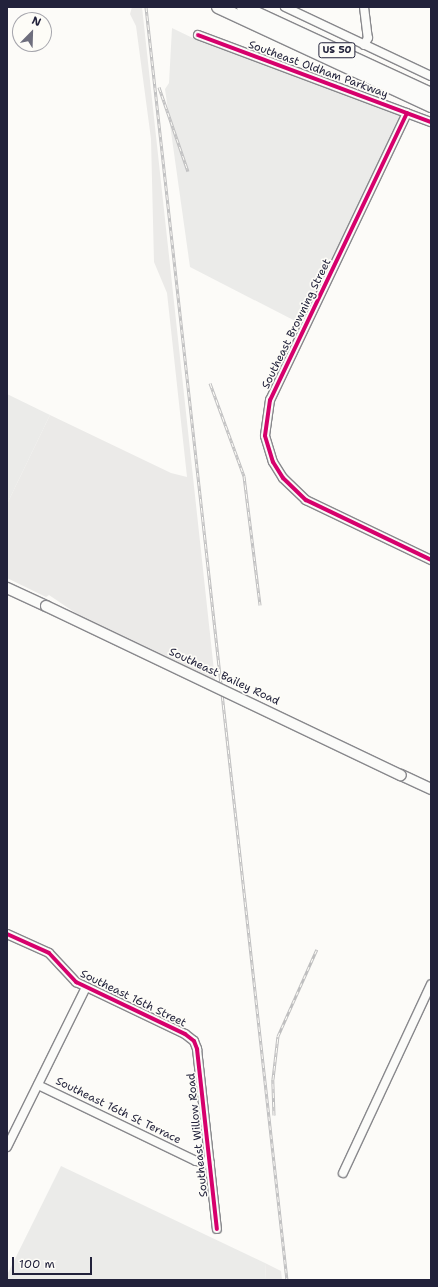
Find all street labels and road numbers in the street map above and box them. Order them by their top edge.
street label: Southeast Oldham Parkway [246,39,390,101]
road number: US 50 [318,42,356,58]
street label: Southeast Browning Street [260,257,334,391]
street label: Southeast Bailey Road [167,646,281,708]
street label: Southeast 16th Street [78,968,188,1030]
street label: Southeast Willow Road [185,1072,211,1198]
street label: Southeast 16th St Terrace [53,1075,183,1147]

